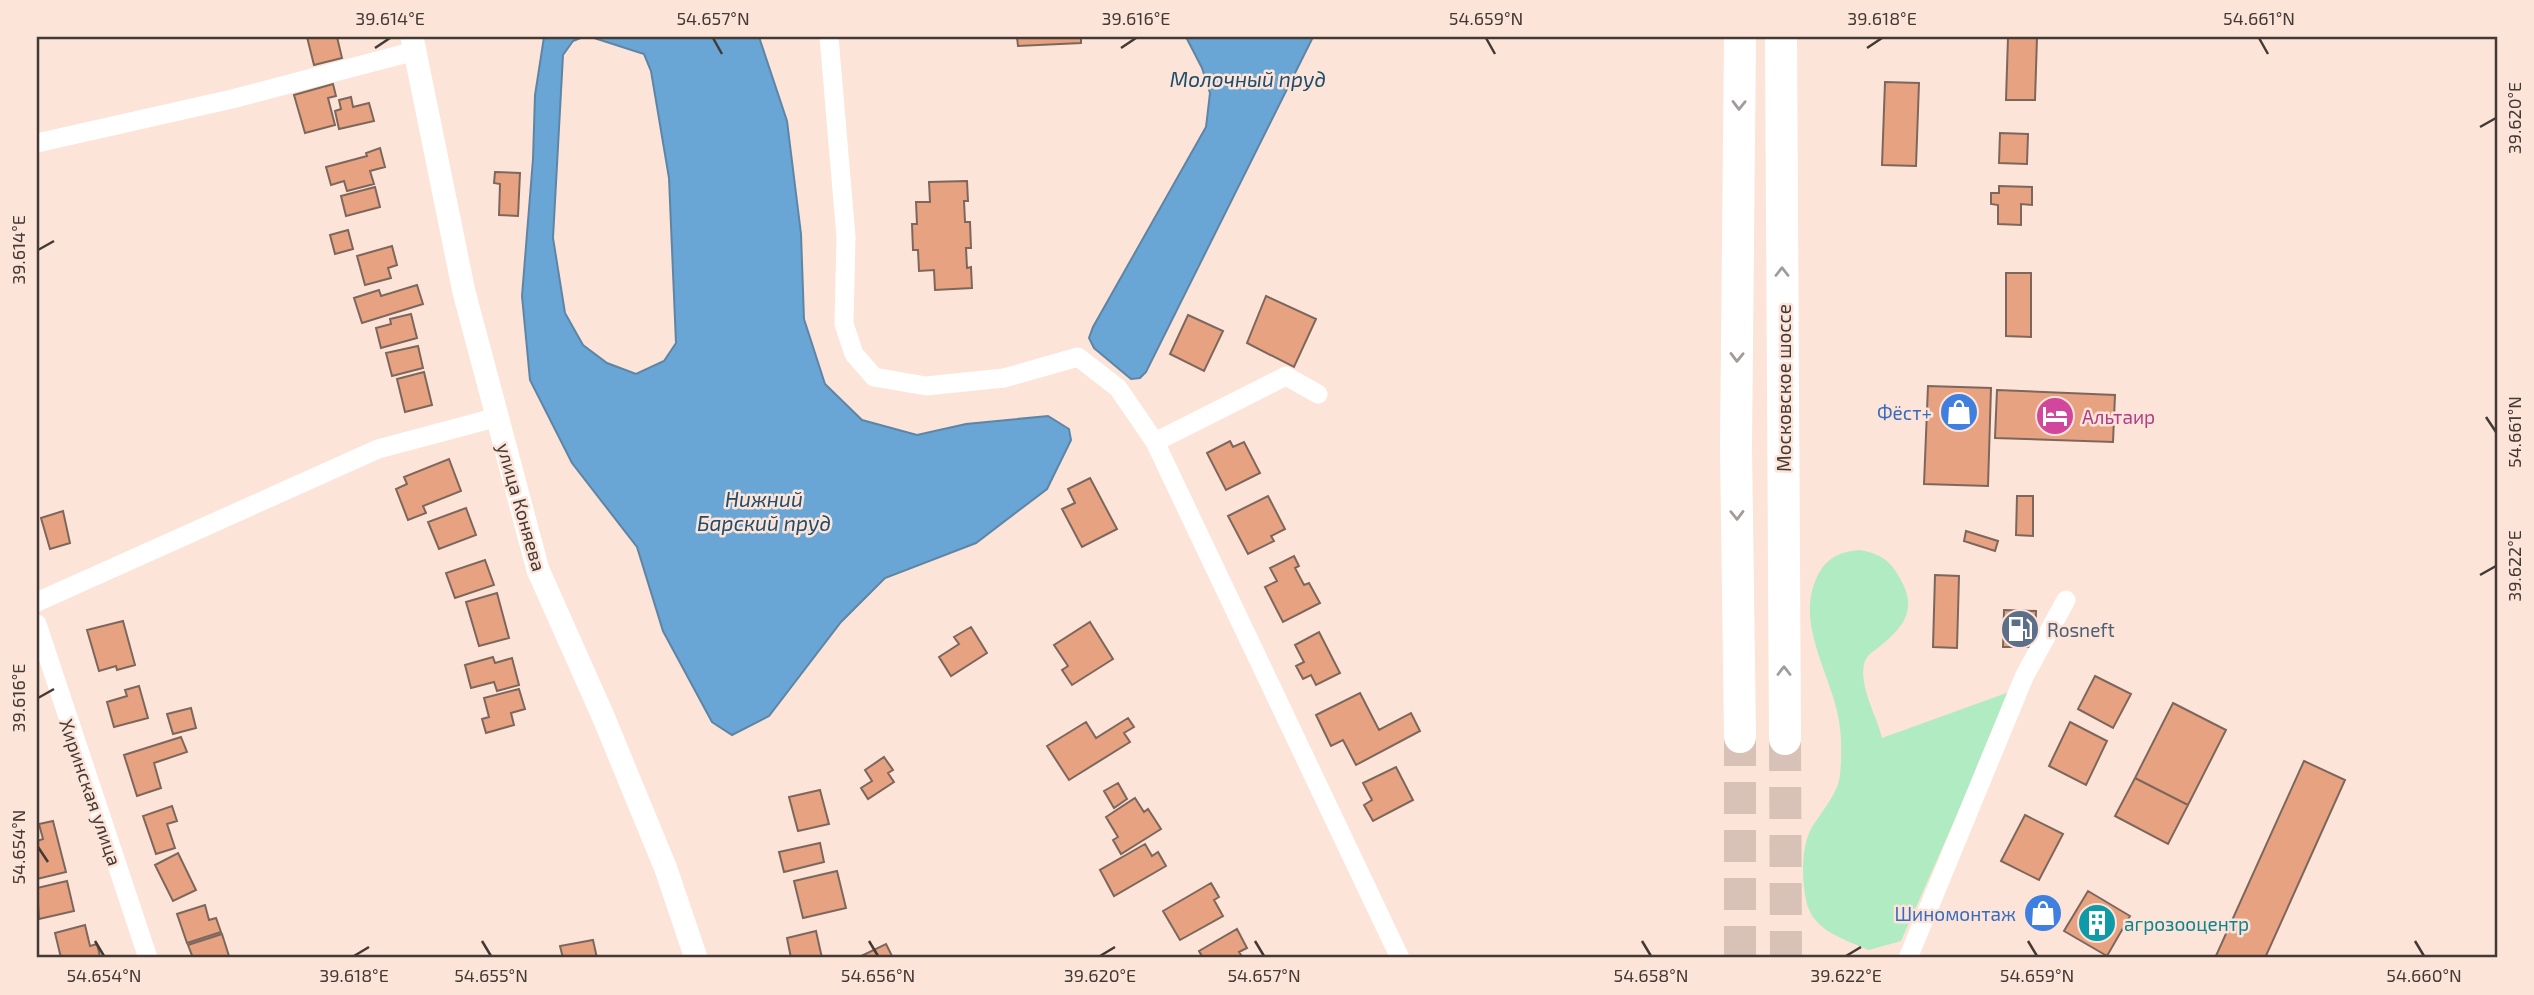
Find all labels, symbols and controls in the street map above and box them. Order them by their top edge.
text: 39.614°E [355,7,425,29]
text: 54.657°N [676,7,750,29]
text: 39.616°E [1102,7,1170,29]
text: 54.659°N [1449,7,1523,29]
text: 39.618°E [1847,7,1917,29]
text: 54.661°N [2223,7,2295,29]
water label: Молочный пруд [1170,66,1326,91]
text: 39.620°E [2503,82,2525,154]
one-way arrow [1731,100,1747,111]
text: 39.614°E [7,215,29,285]
one-way arrow [1774,266,1790,276]
street label: Московское шоссе [1772,304,1795,472]
one-way arrow [1729,352,1744,363]
shop icon: Фёст+ [1938,391,1980,433]
hotel icon: Альтаир [2034,395,2076,437]
text: 54.661°N [2503,396,2525,468]
place label: Фёст+ [1877,401,1932,424]
place label: Альтаир [2082,405,2155,428]
street label: улица Коняева [492,440,551,574]
water label: Нижний Барский пруд [697,486,831,535]
one-way arrow [1729,510,1745,521]
text: 39.622°E [2503,530,2525,602]
fuel station icon: Rosneft [1999,608,2041,650]
place label: Rosneft [2047,618,2115,641]
text: 39.616°E [7,664,29,732]
one-way arrow [1776,665,1792,675]
street label: Хиринская улица [54,716,127,869]
text: 54.654°N [7,809,29,885]
shop icon: Шиномонтаж [2022,892,2064,934]
place label: Шиномонтаж [1894,902,2016,925]
building icon: агрозооцентр [2076,902,2118,944]
place label: агрозооцентр [2124,912,2249,935]
text: 54.654°N [66,964,142,986]
text: 39.618°E [319,964,389,986]
text: 54.655°N [454,964,528,986]
text: 54.656°N [841,964,915,986]
text: 39.620°E [1064,964,1136,986]
text: 54.657°N [1227,964,1301,986]
text: 54.658°N [1614,964,1688,986]
text: 39.622°E [1810,964,1882,986]
text: 54.659°N [2000,964,2074,986]
text: 54.660°N [2386,964,2462,986]

